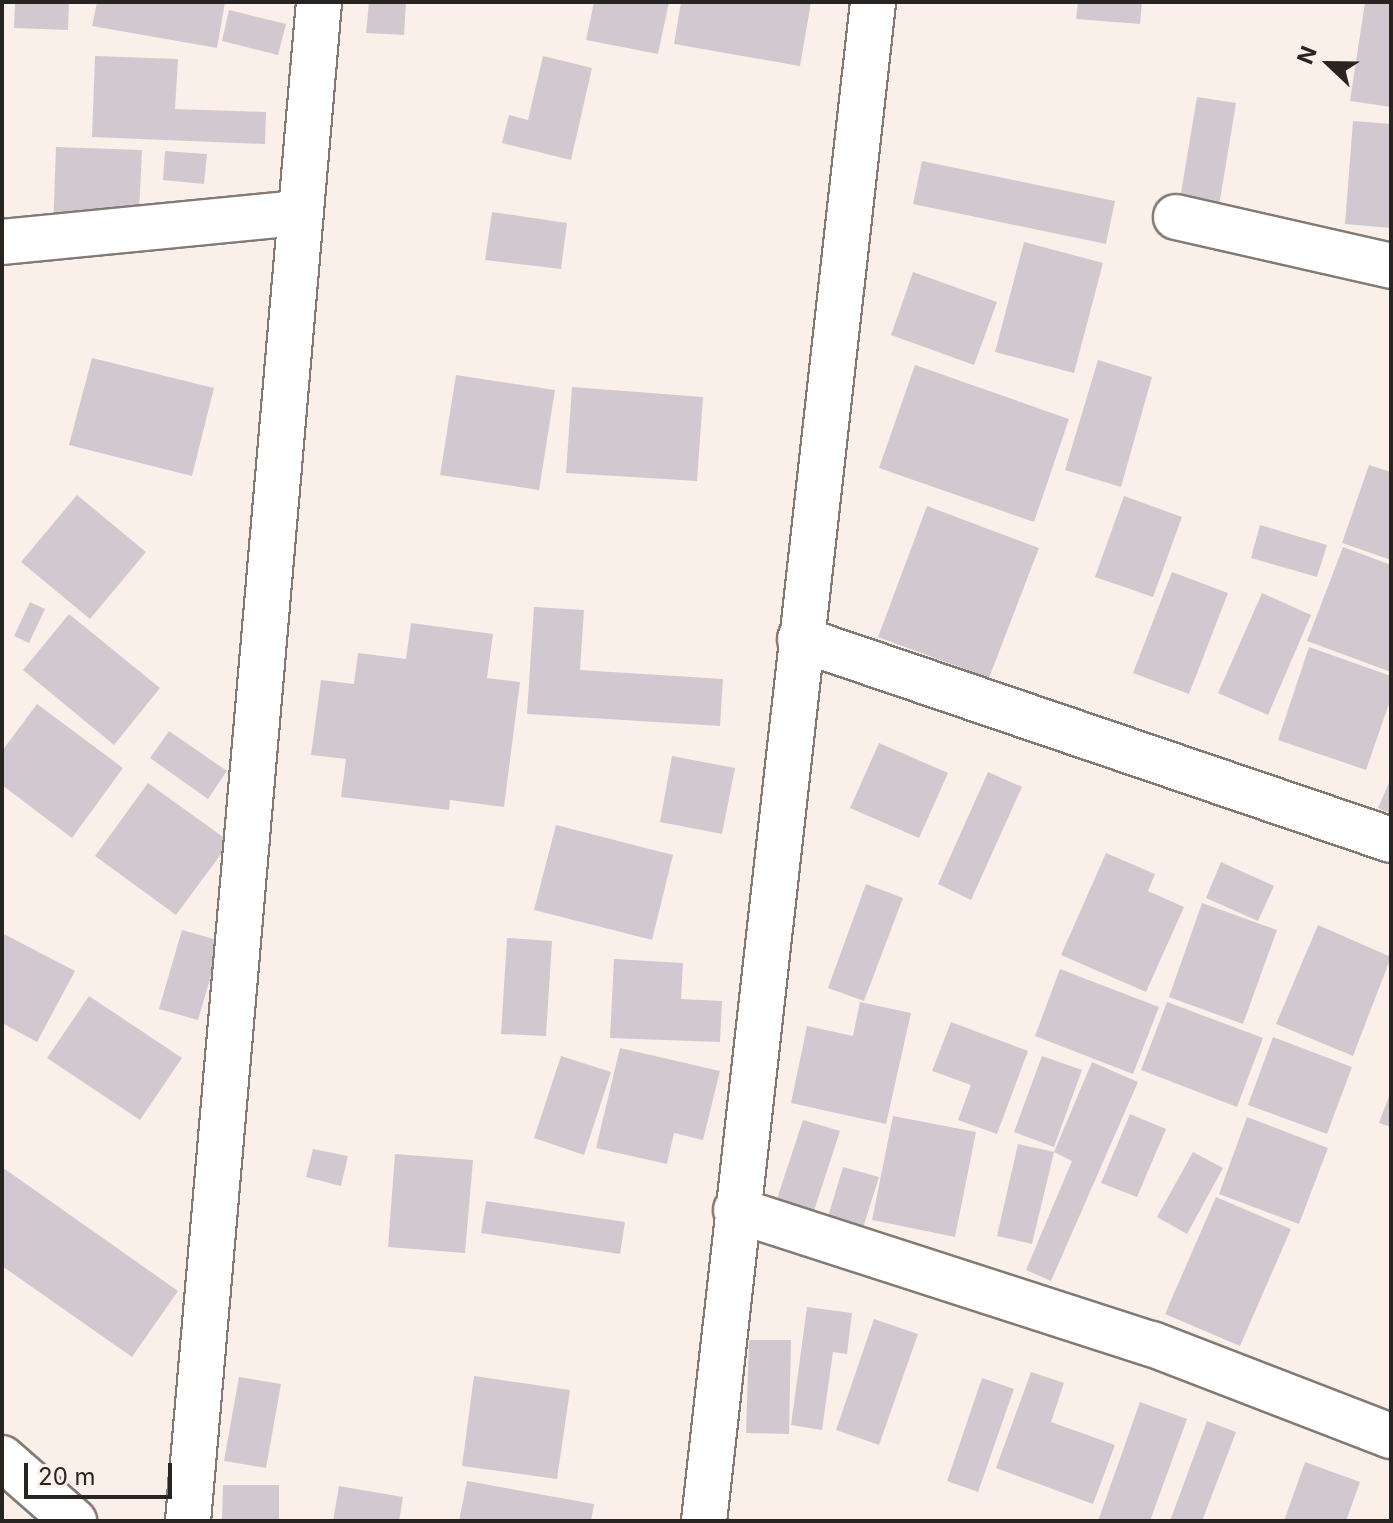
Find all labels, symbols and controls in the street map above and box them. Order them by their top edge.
north arrow [1289,24,1369,104]
text: N [1292,42,1322,68]
scale bar [28,1447,176,1497]
text: 20 m [38,1462,96,1491]

